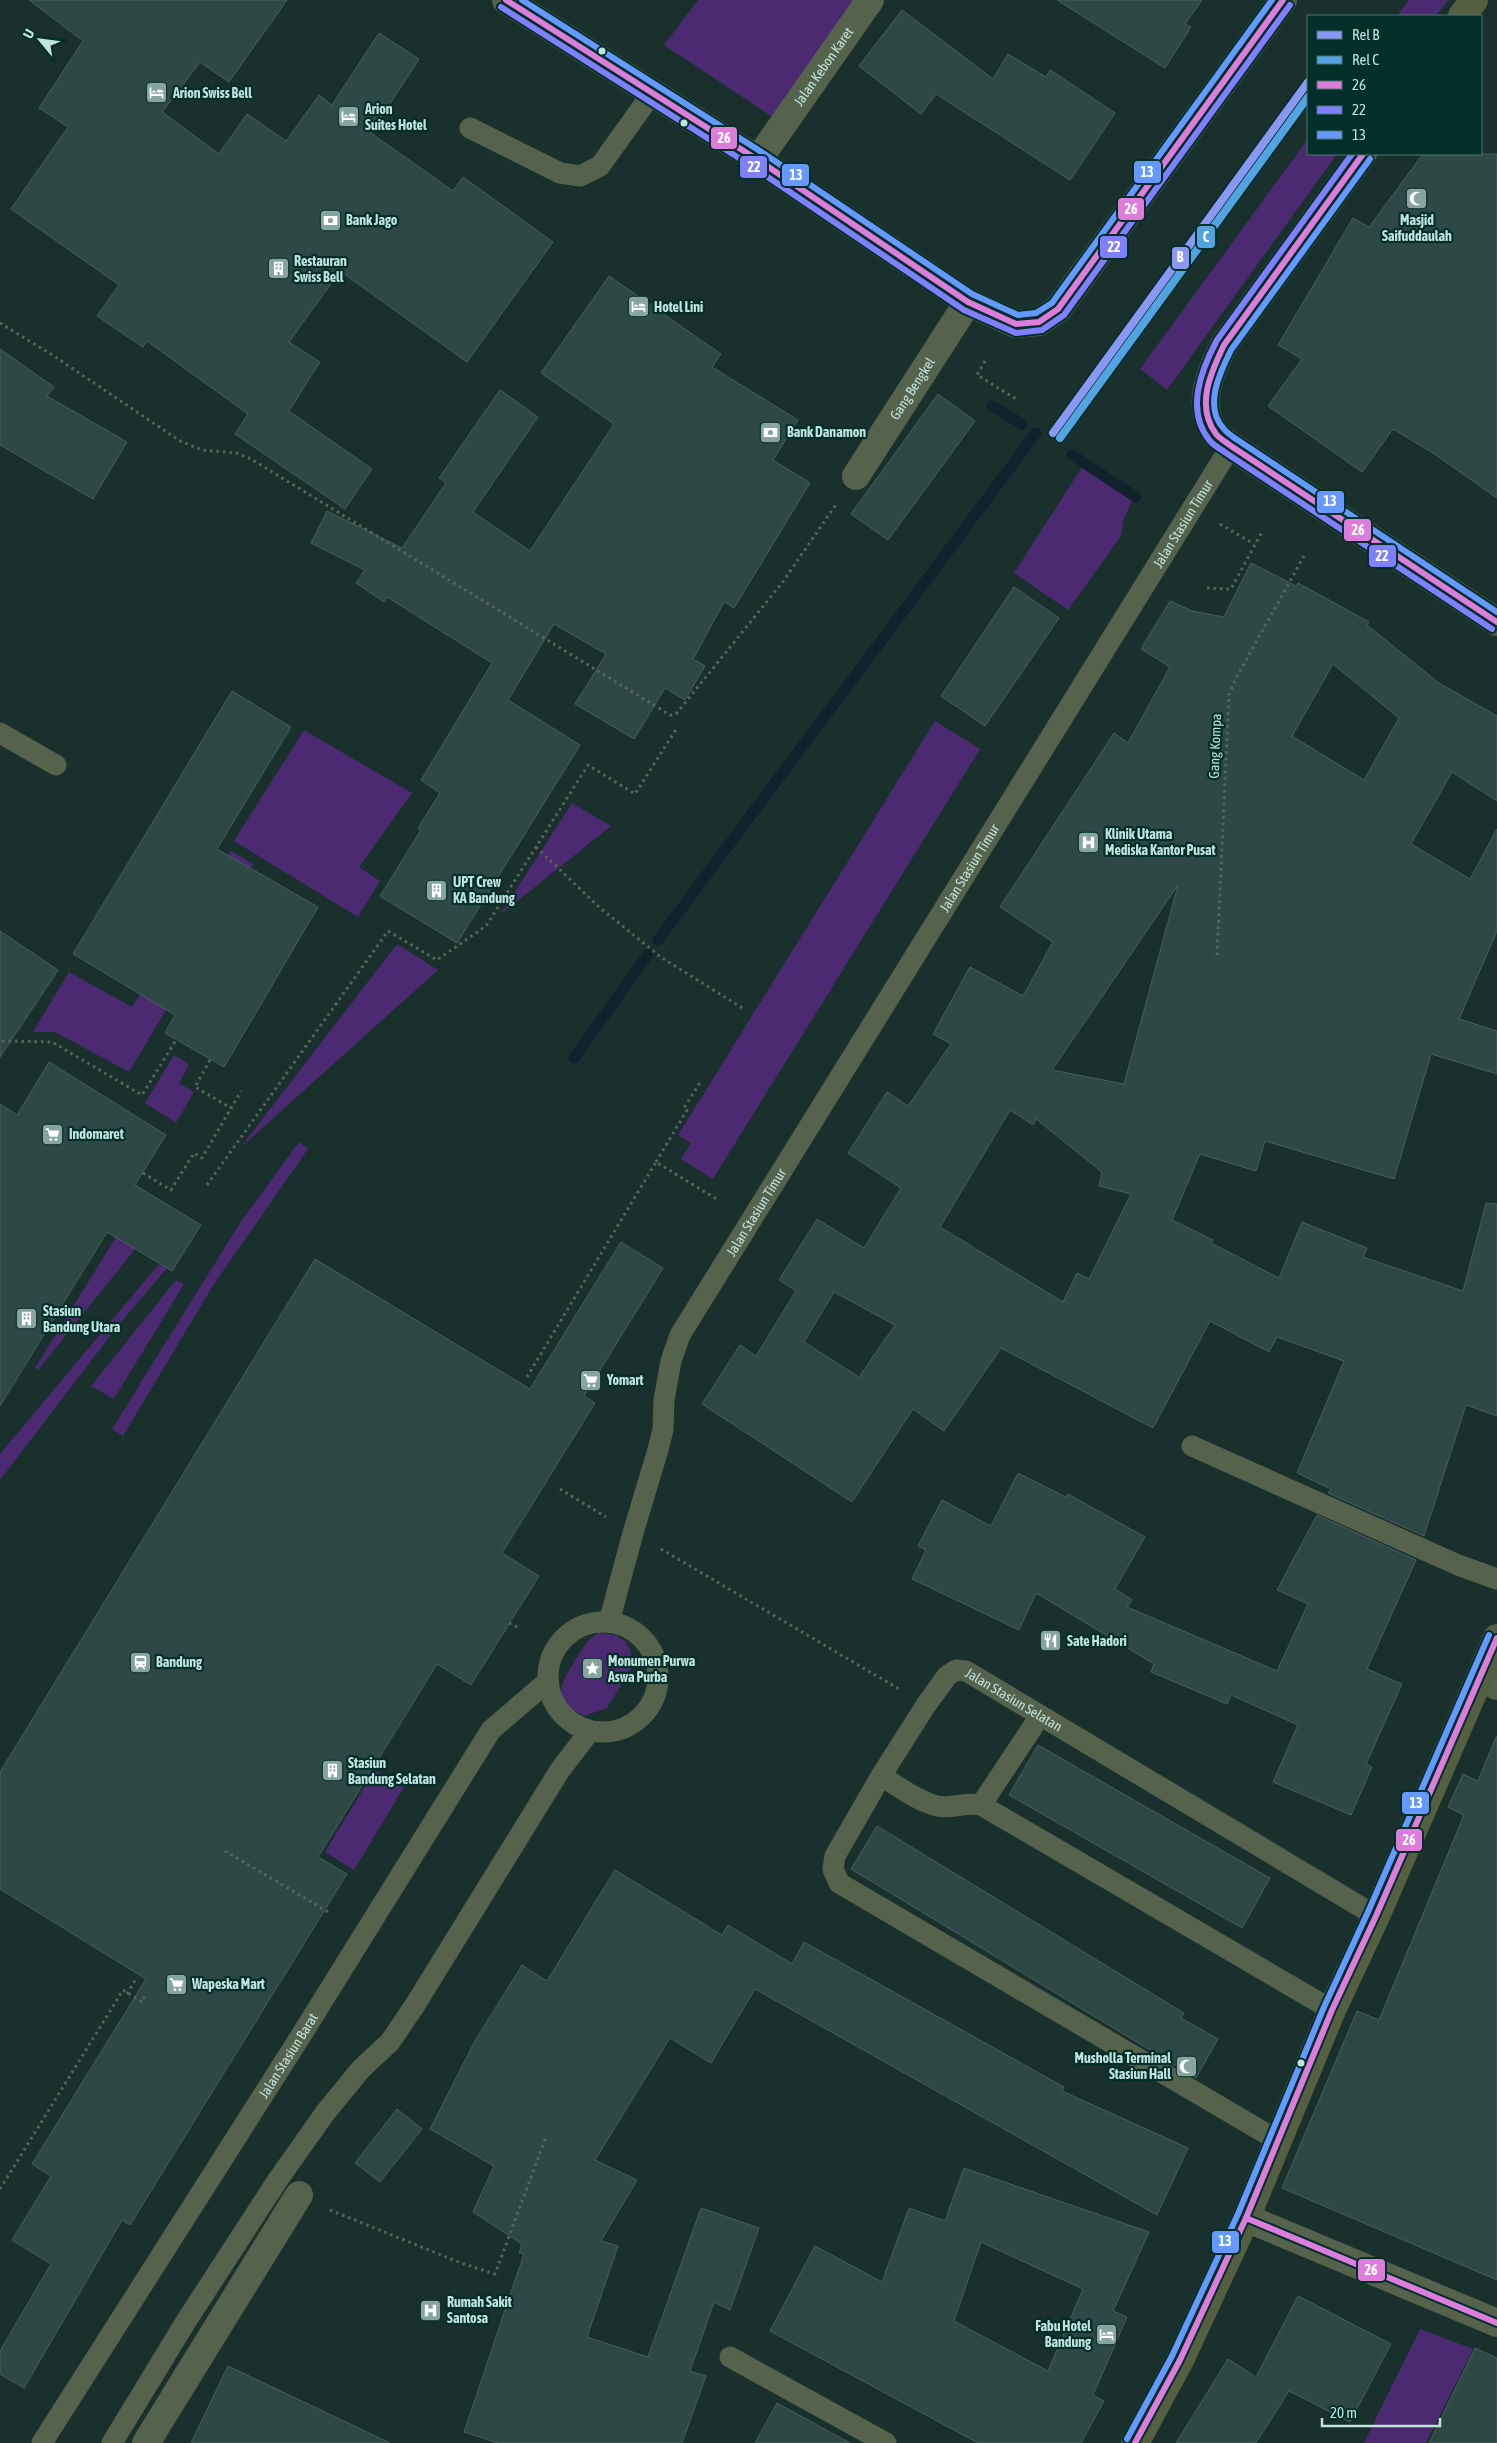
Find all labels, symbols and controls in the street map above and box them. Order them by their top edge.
north arrow [15,15,65,65]
legend [1307,15,1482,155]
street label: Jalan Kebon Karet [790,24,856,109]
text: U [20,26,38,41]
text: Rel B [1352,26,1379,43]
unlabelled marker [597,46,607,56]
text: Rel C [1352,51,1379,68]
text: 26 [1352,76,1366,93]
hotel icon: Arion Swiss Bell [145,81,169,105]
place label: Arion Swiss Bell [172,85,252,101]
place label: Arion Suites Hotel [364,101,427,133]
text: 22 [1352,101,1366,118]
hotel icon: Arion Suites Hotel [337,105,361,129]
unlabelled marker [679,118,689,128]
line badge: 26 [710,126,738,150]
text: 13 [1352,126,1366,143]
text: 26 [717,130,731,146]
line badge: 22 [739,155,768,179]
text: 22 [747,159,761,175]
line badge: 13 [1133,160,1162,184]
line badge: 13 [781,163,810,187]
text: 13 [1140,164,1154,180]
text: 13 [789,167,803,183]
mosque icon: Masjid Saifuddaulah [1405,186,1429,210]
line badge: 26 [1117,197,1145,221]
text: 26 [1124,201,1138,217]
bank icon: Bank Jago [318,208,342,232]
place label: Bank Jago [346,212,398,228]
place label: Masjid Saifuddaulah [1382,212,1452,244]
line badge: C [1196,225,1216,249]
text: C [1203,229,1210,245]
line badge: 22 [1099,235,1128,259]
text: 22 [1107,239,1121,255]
line badge: B [1171,246,1190,270]
text: B [1177,249,1184,265]
place label: Restauran Swiss Bell [294,253,347,285]
building icon: Restauran Swiss Bell [266,257,290,281]
hotel icon: Hotel Lini [626,295,650,319]
place label: Hotel Lini [654,299,703,315]
street label: Gang Bengkel [886,354,938,423]
bank icon: Bank Danamon [759,420,783,444]
place label: Bank Danamon [787,424,866,440]
street label: Jalan Stasiun Timur [1150,476,1216,571]
line badge: 13 [1316,490,1345,514]
text: 13 [1323,493,1337,509]
line badge: 26 [1343,518,1372,542]
text: 26 [1351,522,1365,538]
line badge: 22 [1368,544,1397,568]
text: 22 [1375,548,1389,564]
street label: Gang Kompa [1206,713,1224,779]
street label: Jalan Stasiun Timur [936,821,1003,915]
place label: Klinik Utama Mediska Kantor Pusat [1105,826,1216,858]
hospital icon: Klinik Utama Mediska Kantor Pusat [1077,830,1101,854]
place label: UPT Crew KA Bandung [453,874,516,906]
building icon: UPT Crew KA Bandung [425,878,449,902]
supermarket icon: Indomaret [41,1122,65,1146]
place label: Indomaret [69,1126,124,1142]
street label: Jalan Stasiun Timur [723,1165,790,1259]
place label: Stasiun Bandung Utara [43,1303,121,1335]
building icon: Stasiun Bandung Utara [15,1307,39,1331]
supermarket icon: Yomart [579,1368,603,1392]
place label: Yomart [606,1372,644,1388]
restaurant icon: Sate Hadori [1039,1629,1063,1653]
place label: Sate Hadori [1067,1633,1127,1649]
station icon: Bandung [128,1650,152,1674]
place label: Monumen Purwa Aswa Purba [607,1653,696,1685]
place label: Bandung [156,1654,203,1670]
place icon: Monumen Purwa Aswa Purba [580,1657,604,1681]
street label: Jalan Stasiun Selatan [963,1665,1065,1735]
place label: Stasiun Bandung Selatan [348,1755,436,1787]
building icon: Stasiun Bandung Selatan [320,1759,344,1783]
line badge: 13 [1401,1791,1430,1815]
text: 13 [1409,1795,1423,1811]
line badge: 26 [1395,1828,1423,1852]
text: 26 [1402,1832,1416,1848]
supermarket icon: Wapeska Mart [164,1972,188,1996]
place label: Wapeska Mart [191,1976,265,1992]
street label: Jalan Stasiun Barat [255,2010,321,2101]
place label: Musholla Terminal Stasiun Hall [1075,2050,1171,2082]
mosque icon: Musholla Terminal Stasiun Hall [1175,2054,1199,2078]
unlabelled marker [1296,2058,1306,2068]
line badge: 13 [1211,2230,1240,2254]
text: 13 [1218,2233,1232,2249]
line badge: 26 [1357,2258,1386,2282]
text: 26 [1364,2262,1378,2278]
place label: Rumah Sakit Santosa [447,2294,512,2326]
hospital icon: Rumah Sakit Santosa [419,2298,443,2322]
place label: Fabu Hotel Bandung [1035,2318,1092,2350]
hotel icon: Fabu Hotel Bandung [1095,2322,1119,2346]
scale bar [1322,2396,1440,2428]
text: 20 m [1330,2404,1357,2421]

